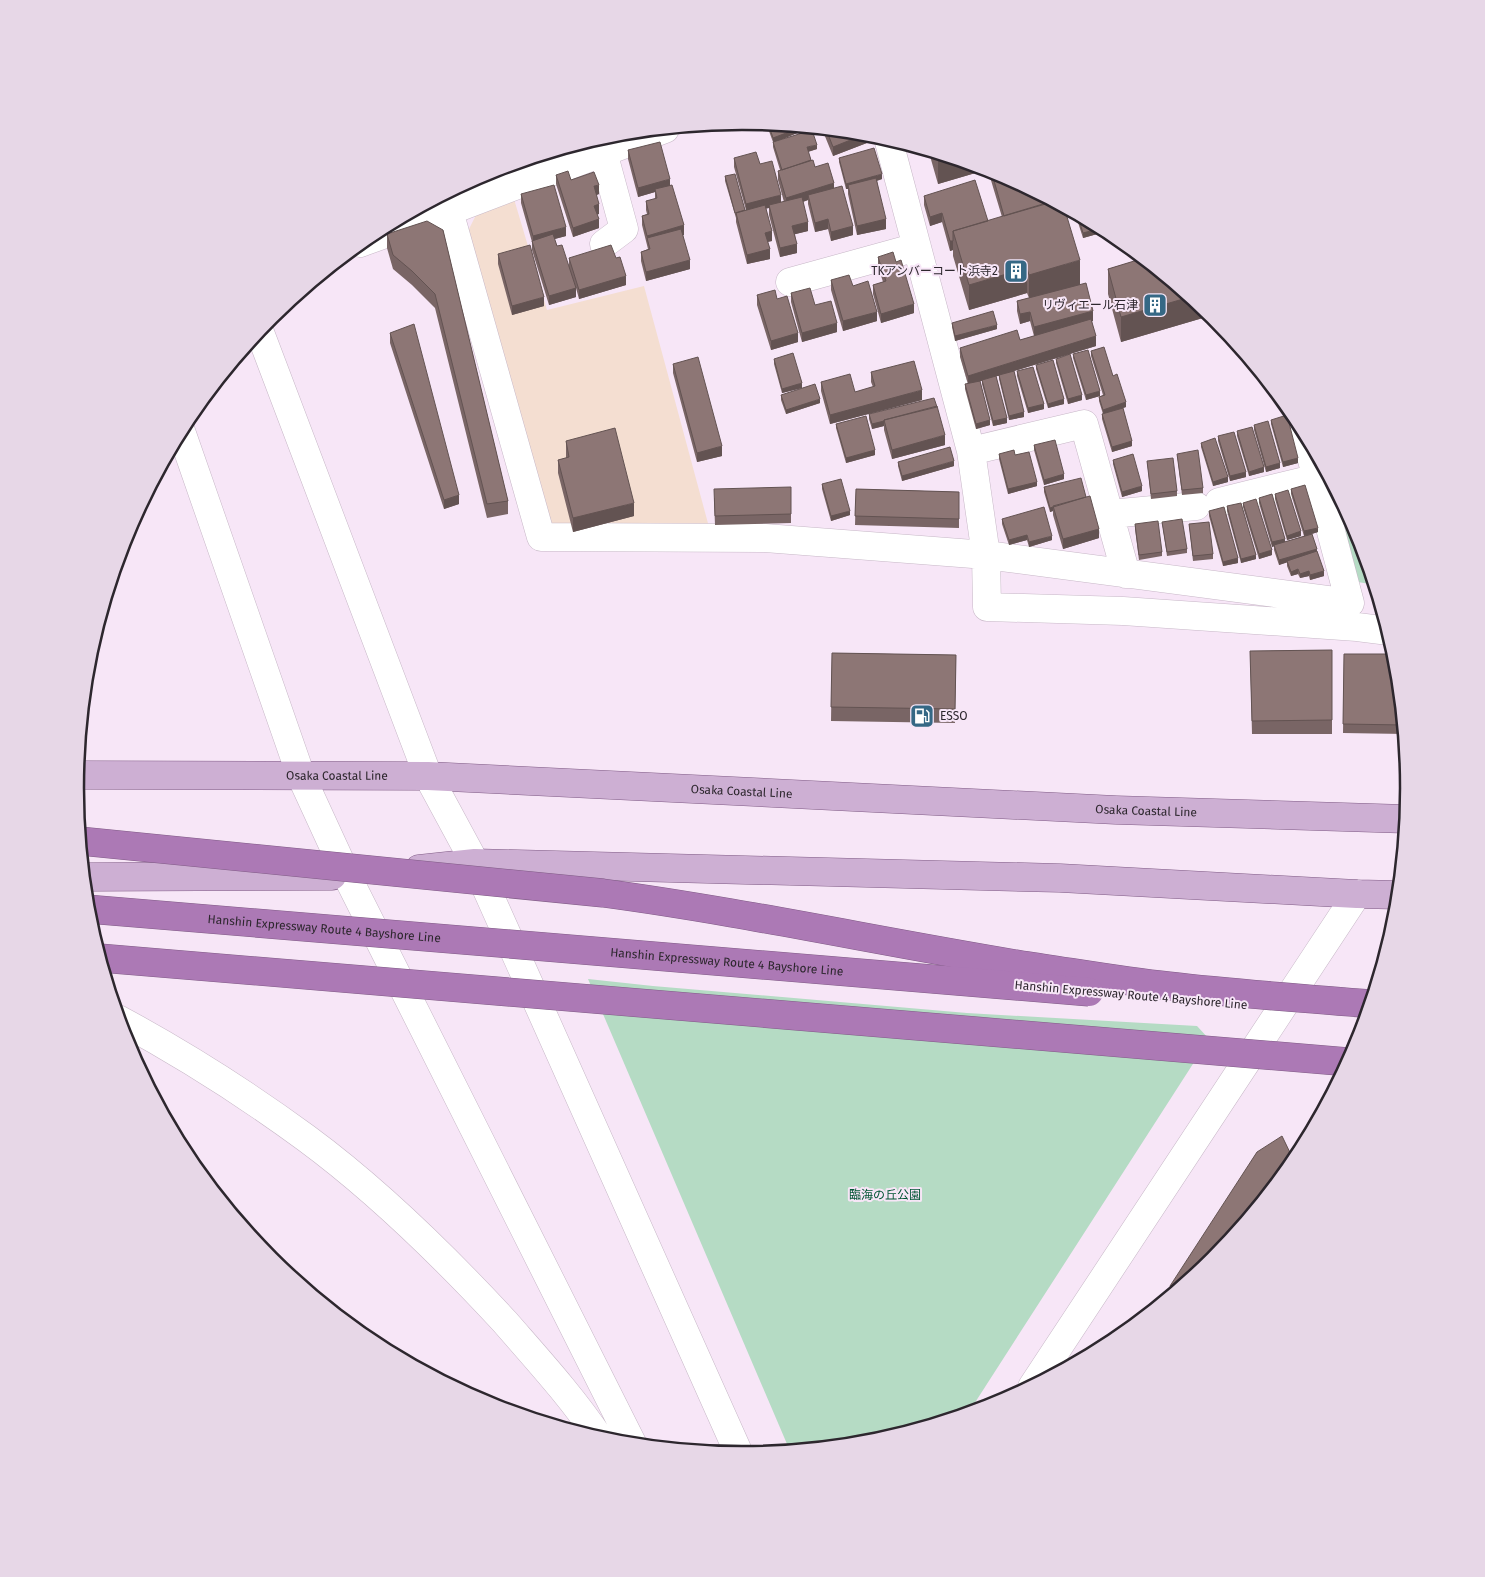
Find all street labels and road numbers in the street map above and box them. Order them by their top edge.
street label: Osaka Coastal Line [286,769,388,783]
street label: Osaka Coastal Line [690,782,793,801]
street label: Osaka Coastal Line [1095,802,1197,820]
street label: Hanshin Expressway Route 4 Bayshore Line [207,912,441,945]
street label: Hanshin Expressway Route 4 Bayshore Line [610,945,844,979]
street label: Hanshin Expressway Route 4 Bayshore Line [1014,978,1248,1012]

